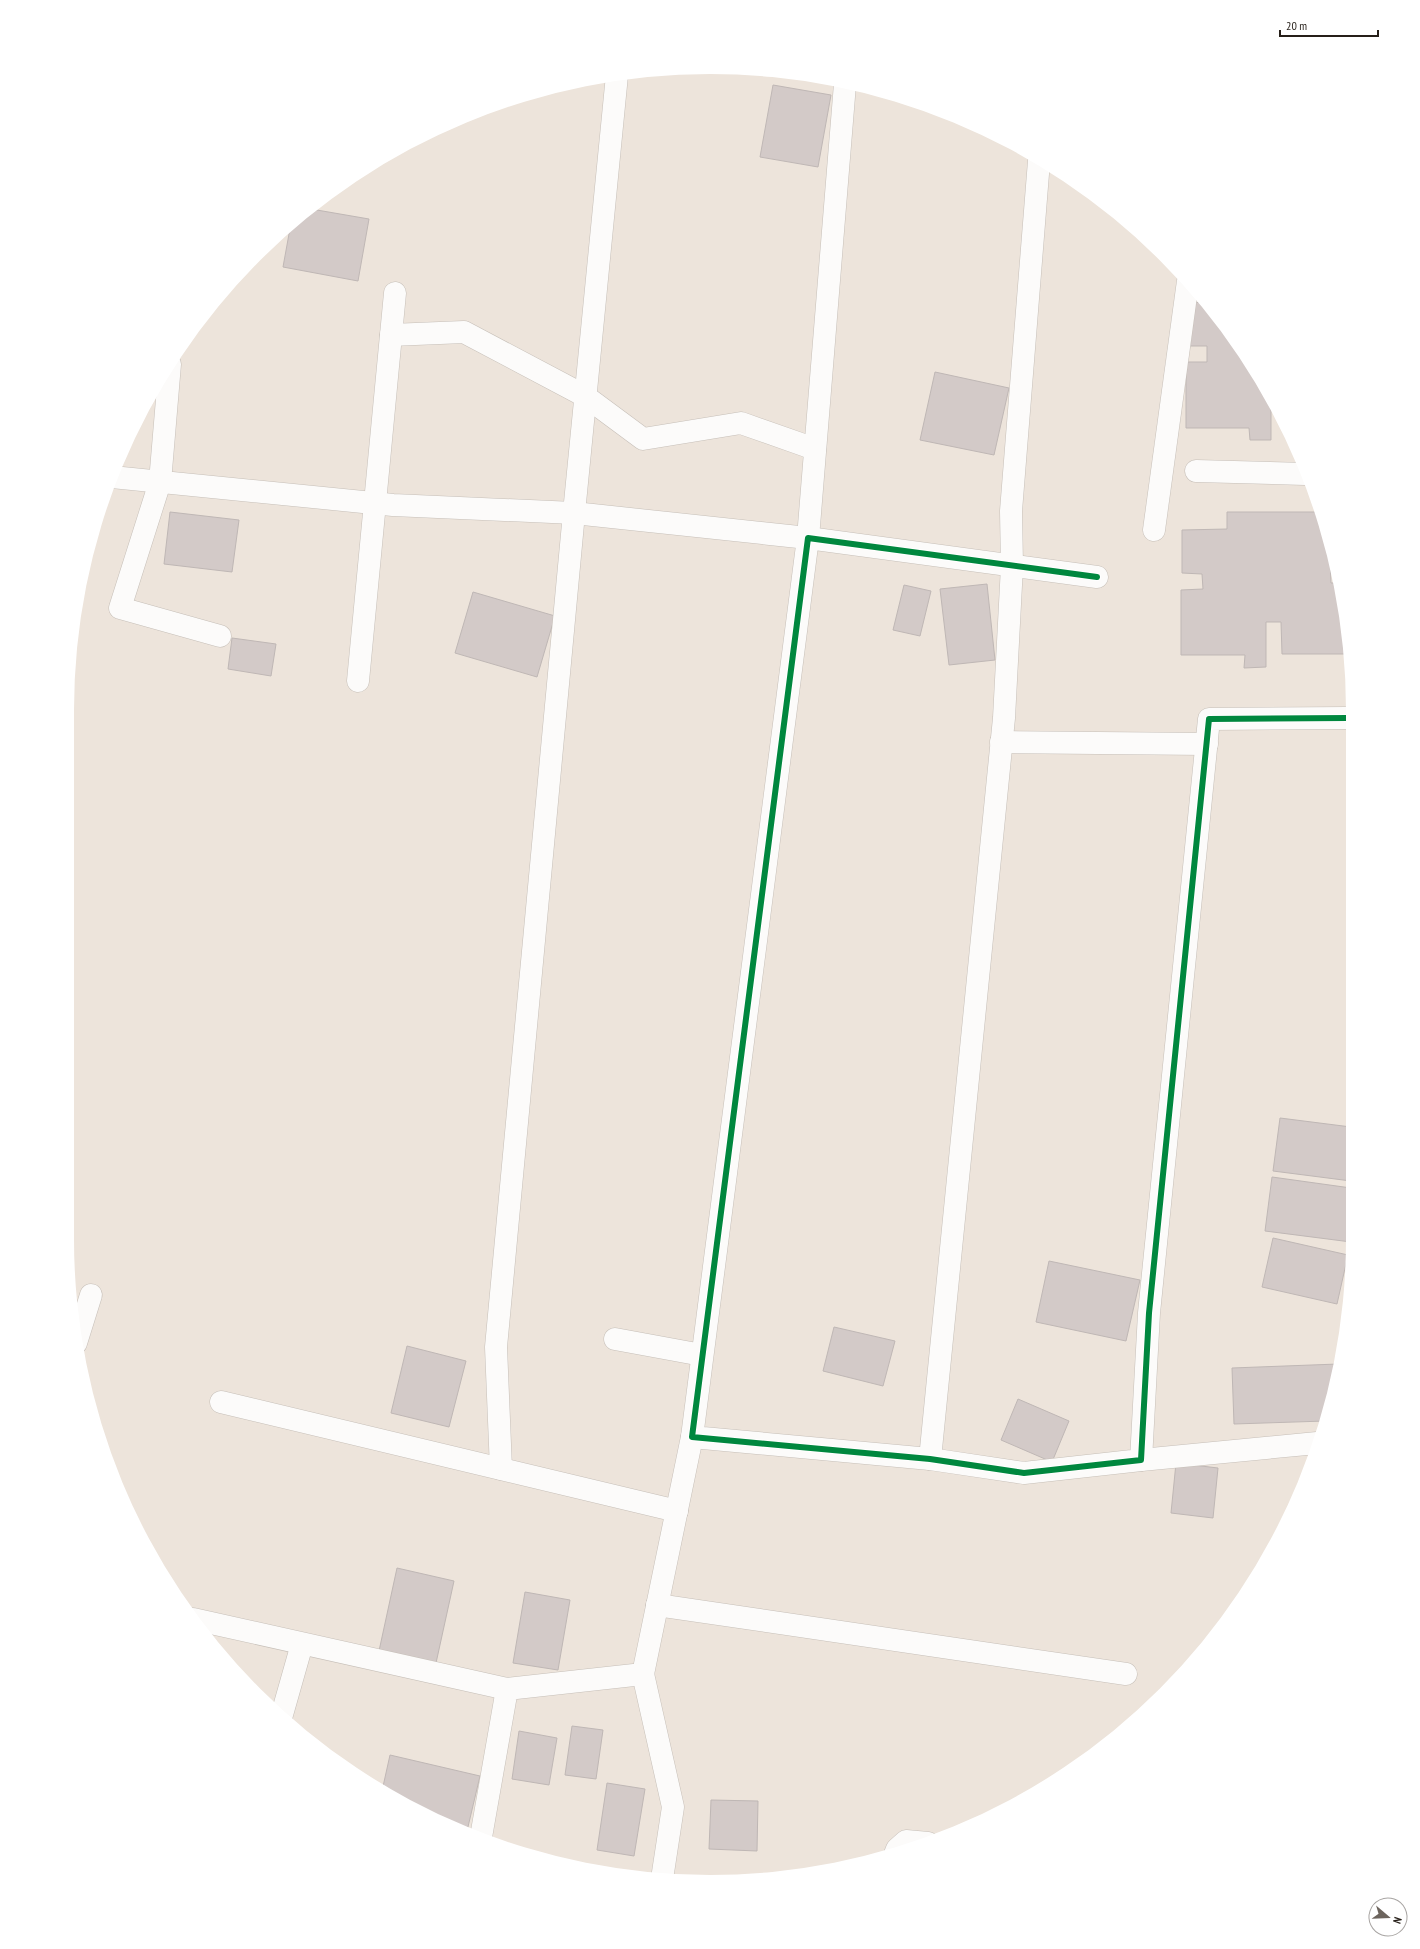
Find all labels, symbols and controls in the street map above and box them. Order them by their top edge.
scale bar [1280,12,1378,38]
text: 20 m [1286,18,1307,33]
north arrow [1368,1897,1408,1937]
text: N [1390,1915,1405,1925]

